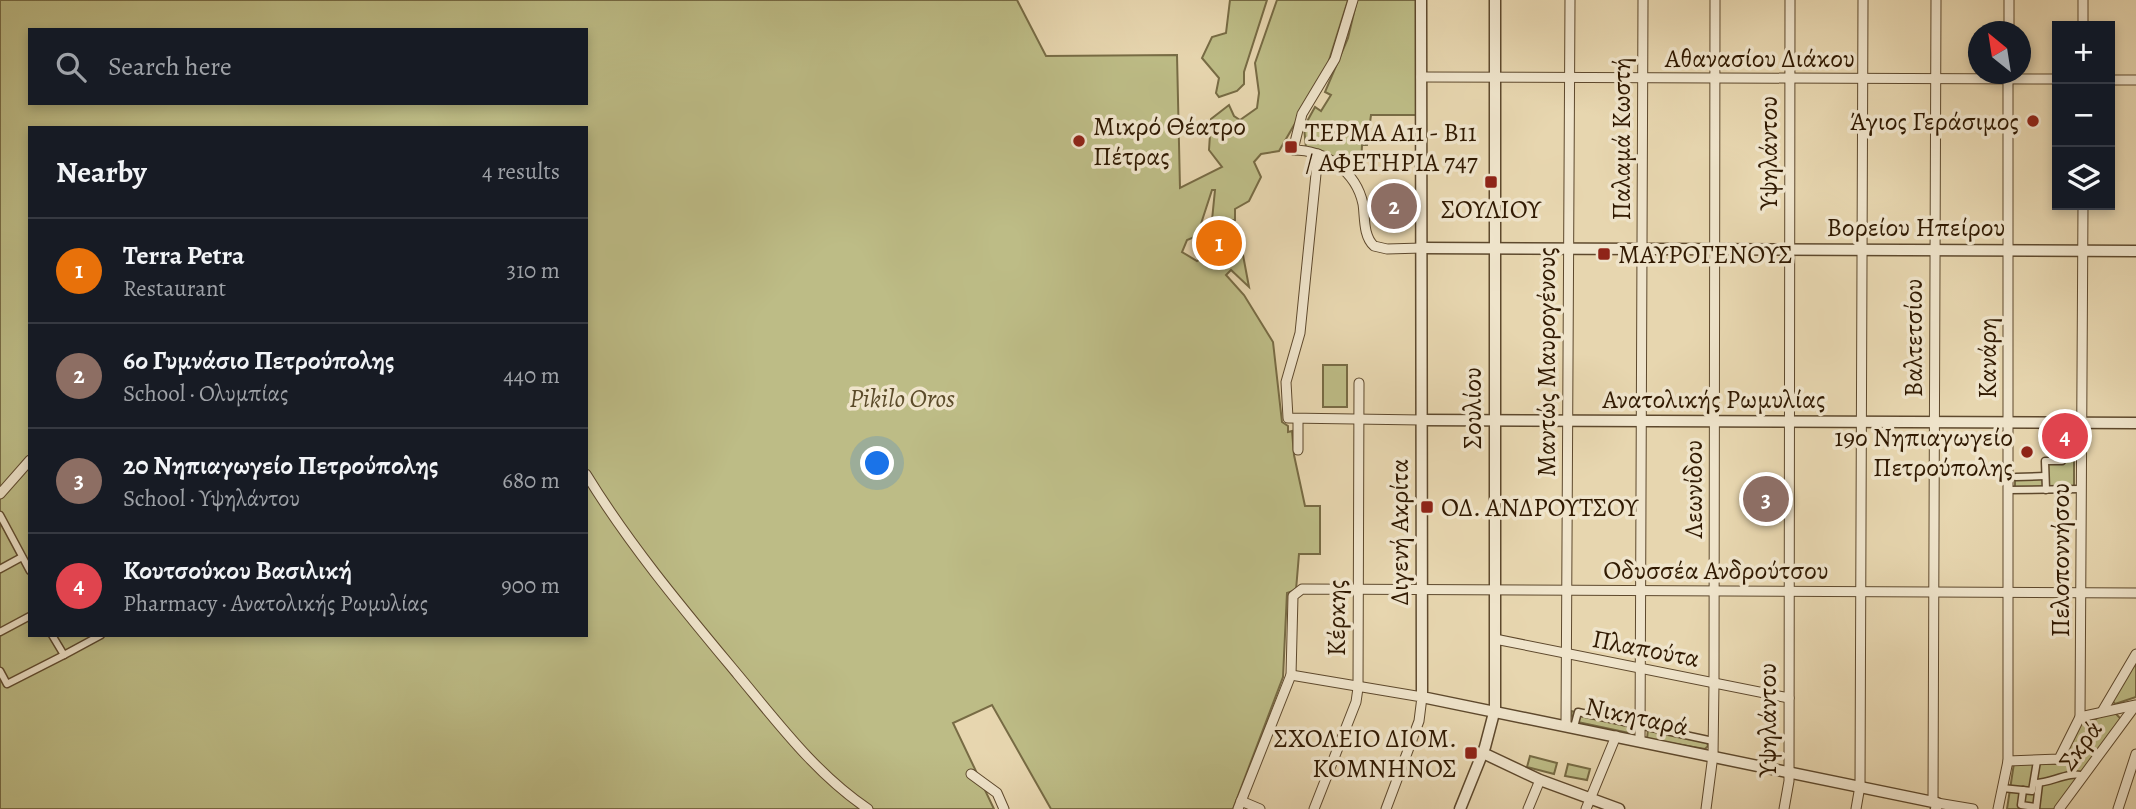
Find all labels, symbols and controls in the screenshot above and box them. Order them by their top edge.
north arrow [1968,21,2031,84]
map controls [2052,21,2115,210]
button: + [2052,21,2115,84]
search box [28,28,588,105]
street label: Αθανασίου Διάκου [1664,41,1855,76]
icon: search [52,48,90,86]
text: Search here [108,49,232,84]
street label: Παλαμά Κωστή [1604,57,1639,221]
button: − [2052,84,2115,147]
street label: Υψηλάντου [1751,96,1786,211]
place label: Άγιος Γεράσιμος [1849,104,2019,139]
place label: Μικρό Θέατρο Πέτρας [1093,109,1246,174]
marker: Άγιος Γεράσιμος [2025,113,2041,129]
place label: ΤΕΡΜΑ Α11 - Β11 / ΑΦΕΤΗΡΙΑ 747 [1305,115,1478,180]
marker: Μικρό Θέατρο Πέτρας [1071,133,1087,149]
marker: ΤΕΡΜΑ Α11 - Β11 / ΑΦΕΤΗΡΙΑ 747 [1283,139,1299,155]
button: layers [2052,147,2115,210]
text: Nearby [56,152,147,192]
text: 4 results [482,156,560,187]
marker: ΣΟΥΛΙΟΥ [1483,174,1499,190]
pin: 2 [1371,180,1417,232]
place label: ΣΟΥΛΙΟΥ [1441,192,1542,227]
street label: Βορείου Ηπείρου [1827,210,2005,245]
pin: 1 [1196,217,1242,269]
place label: ΜΑΥΡΟΓΕΝΟΥΣ [1618,237,1793,272]
text: Terra Petra [123,238,244,273]
marker: ΜΑΥΡΟΓΕΝΟΥΣ [1596,246,1612,262]
street label: Μαντώς Μαυρογένους [1529,247,1564,477]
text: 1 [75,255,83,286]
text: 310 m [507,255,560,286]
text: Restaurant [123,273,226,304]
street label: Βαλτετσίου [1896,279,1931,397]
street label: Κανάρη [1970,317,2005,399]
text: 6ο Γυμνάσιο Πετρούπολης [123,343,395,378]
text: 2 [73,360,85,391]
text: 440 m [503,360,560,391]
street label: Σουλίου [1455,367,1490,449]
text: School · Ολυμπίας [123,378,288,409]
park label: Pikilo Oros [849,381,955,416]
street label: Ανατολικής Ρωμυλίας [1602,382,1825,417]
pin: 4 [2042,410,2088,462]
place label: 19ο Νηπιαγωγείο Πετρούπολης [1834,420,2013,485]
street label: Λεωνίδου [1676,440,1711,539]
marker: 19ο Νηπιαγωγείο Πετρούπολης [2019,444,2035,460]
your location [860,446,894,480]
text: 20 Νηπιαγωγείο Πετρούπολης [123,448,438,483]
street label: Διγενή Ακρίτα [1382,459,1417,605]
text: 3 [74,465,84,496]
text: 680 m [502,465,560,496]
pin: 3 [1743,473,1789,525]
text: School · Υψηλάντου [123,483,300,514]
street label: Πελοποννήσου [2043,483,2078,637]
place label: ΟΔ. ΑΝΔΡΟΥΤΣΟΥ [1441,490,1640,525]
marker: ΟΔ. ΑΝΔΡΟΥΤΣΟΥ [1419,499,1435,515]
text: Κουτσούκου Βασιλική [123,553,352,588]
street label: Οδυσσέα Ανδρούτσου [1603,553,1829,588]
text: 4 [74,570,84,601]
text: 900 m [501,570,560,601]
street label: Κέρκης [1319,580,1354,656]
text: Pharmacy · Ανατολικής Ρωμυλίας [123,588,428,619]
street label: Πλαπούτα [1589,621,1703,676]
street label: Υψηλάντου [1750,663,1785,778]
street label: Νικηταρά [1582,689,1692,744]
street label: Σκρά [2050,713,2111,778]
place label: ΣΧΟΛΕΙΟ ΔΙΟΜ. ΚΟΜΝΗΝΟΣ [1274,721,1457,786]
marker: ΣΧΟΛΕΙΟ ΔΙΟΜ. ΚΟΜΝΗΝΟΣ [1463,745,1479,761]

